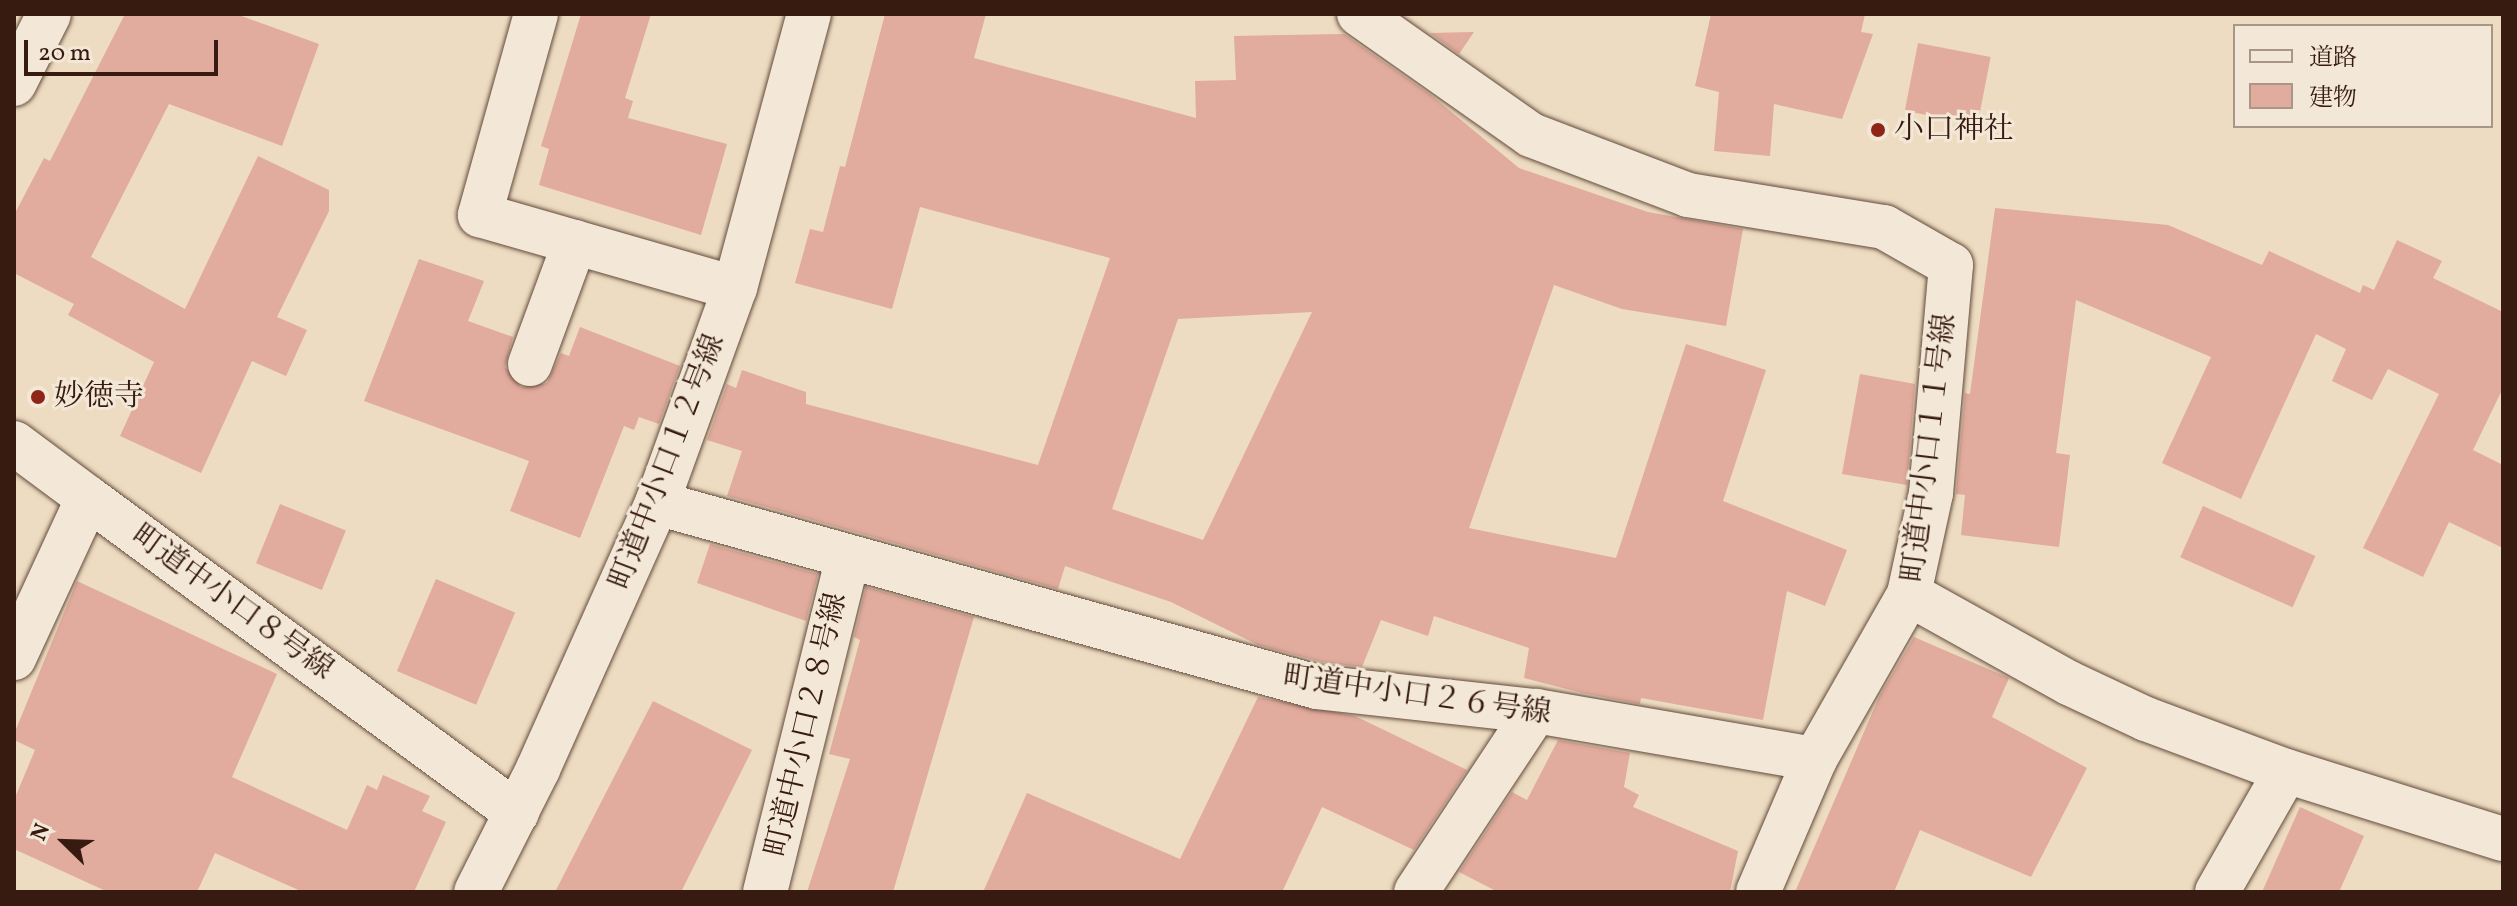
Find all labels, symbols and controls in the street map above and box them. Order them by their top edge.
scale bar [28,24,222,74]
legend [2233,24,2493,128]
text: 20 m [38,37,91,71]
text: 道路 [2309,42,2357,76]
text: 建物 [2309,82,2357,116]
place label: 小口神社 [1894,112,2014,148]
marker: 小口神社 [1869,121,1887,139]
street label: 町道中小口１１号線 [1896,312,1964,584]
street label: 町道中小口１２号線 [603,330,733,594]
place label: 妙徳寺 [54,379,144,415]
marker: 妙徳寺 [29,388,47,406]
street label: 町道中小口８号線 [124,518,340,688]
street label: 町道中小口２８号線 [759,589,855,861]
street label: 町道中小口２６号線 [1281,659,1553,733]
north arrow [24,802,104,882]
text: N [24,819,59,846]

